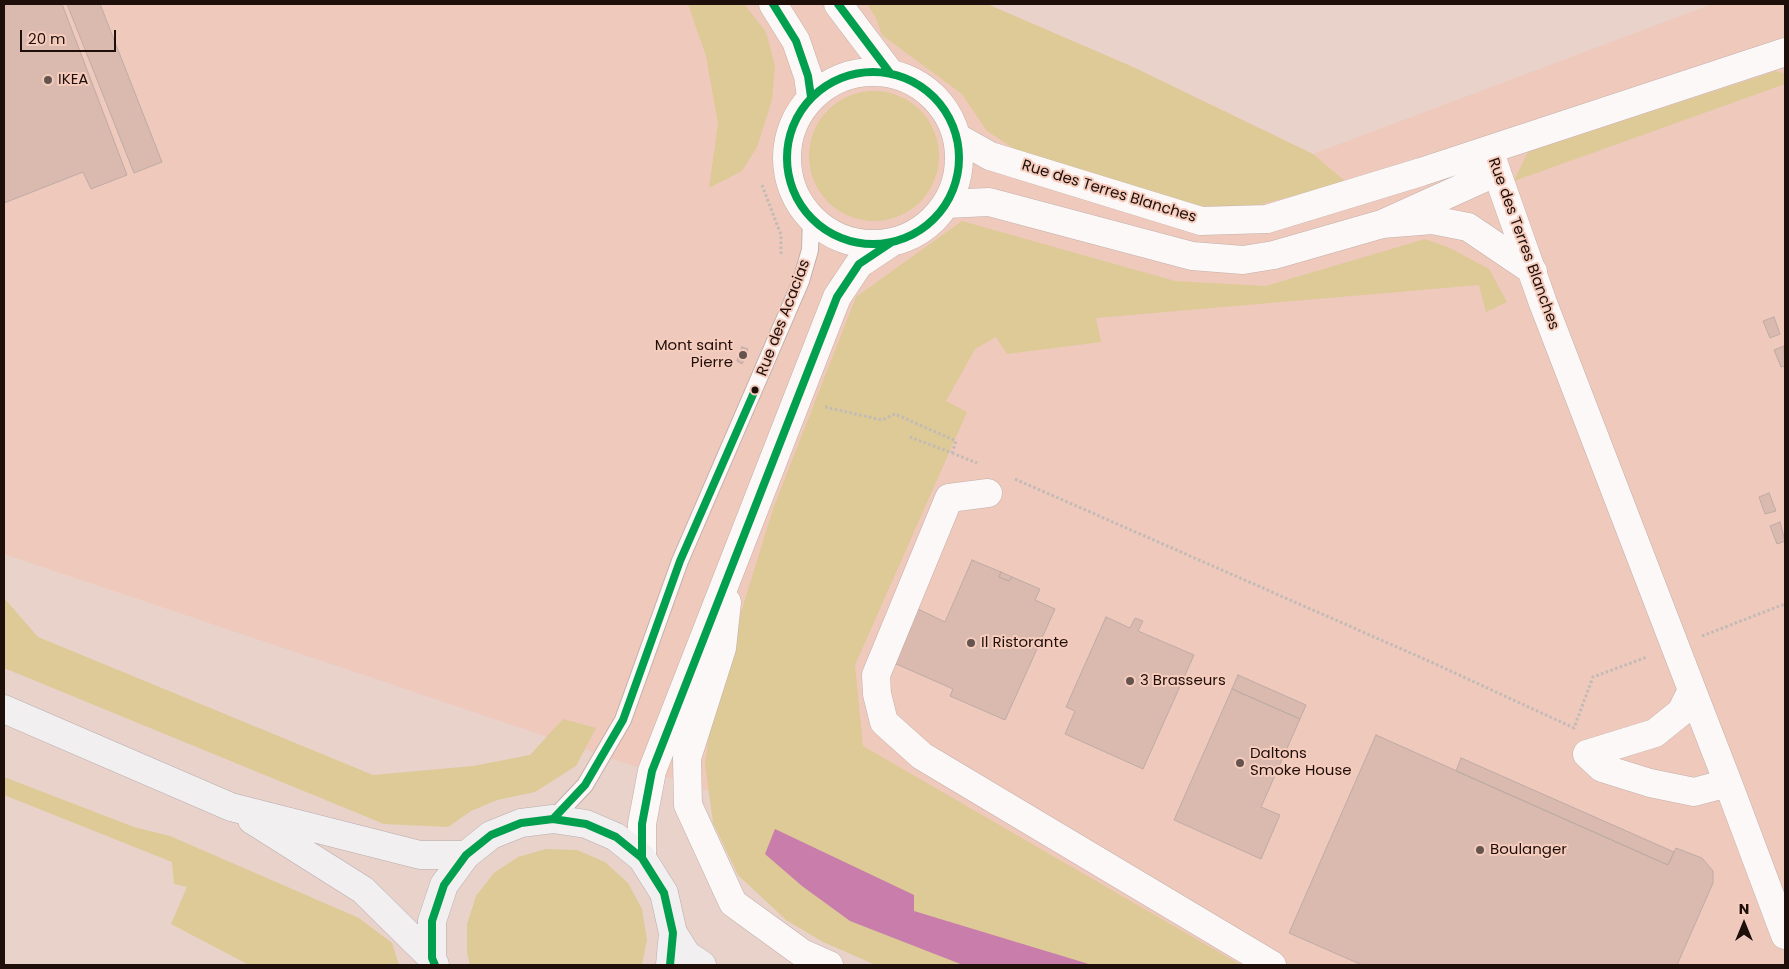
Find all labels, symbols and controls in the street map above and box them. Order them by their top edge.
scale bar [22,20,119,52]
text: 20 m [28,28,66,49]
place label: IKEA [58,71,88,89]
marker: IKEA [42,74,54,86]
street label: Rue des Terres Blanches [1484,156,1562,332]
street label: Rue des Terres Blanches [1020,157,1198,227]
street label: Rue des Acacias [753,257,815,379]
place label: Mont saint Pierre [655,337,733,372]
marker: Mont saint Pierre [737,349,749,361]
unlabelled marker [750,385,760,395]
place label: Il Ristorante [981,634,1068,652]
marker: Il Ristorante [965,637,977,649]
place label: 3 Brasseurs [1140,672,1226,690]
marker: 3 Brasseurs [1124,675,1136,687]
place label: Daltons Smoke House [1250,745,1352,780]
marker: Daltons Smoke House [1234,757,1246,769]
place label: Boulanger [1490,841,1567,859]
marker: Boulanger [1474,844,1486,856]
north arrow [1719,899,1769,949]
text: N [1739,899,1749,919]

